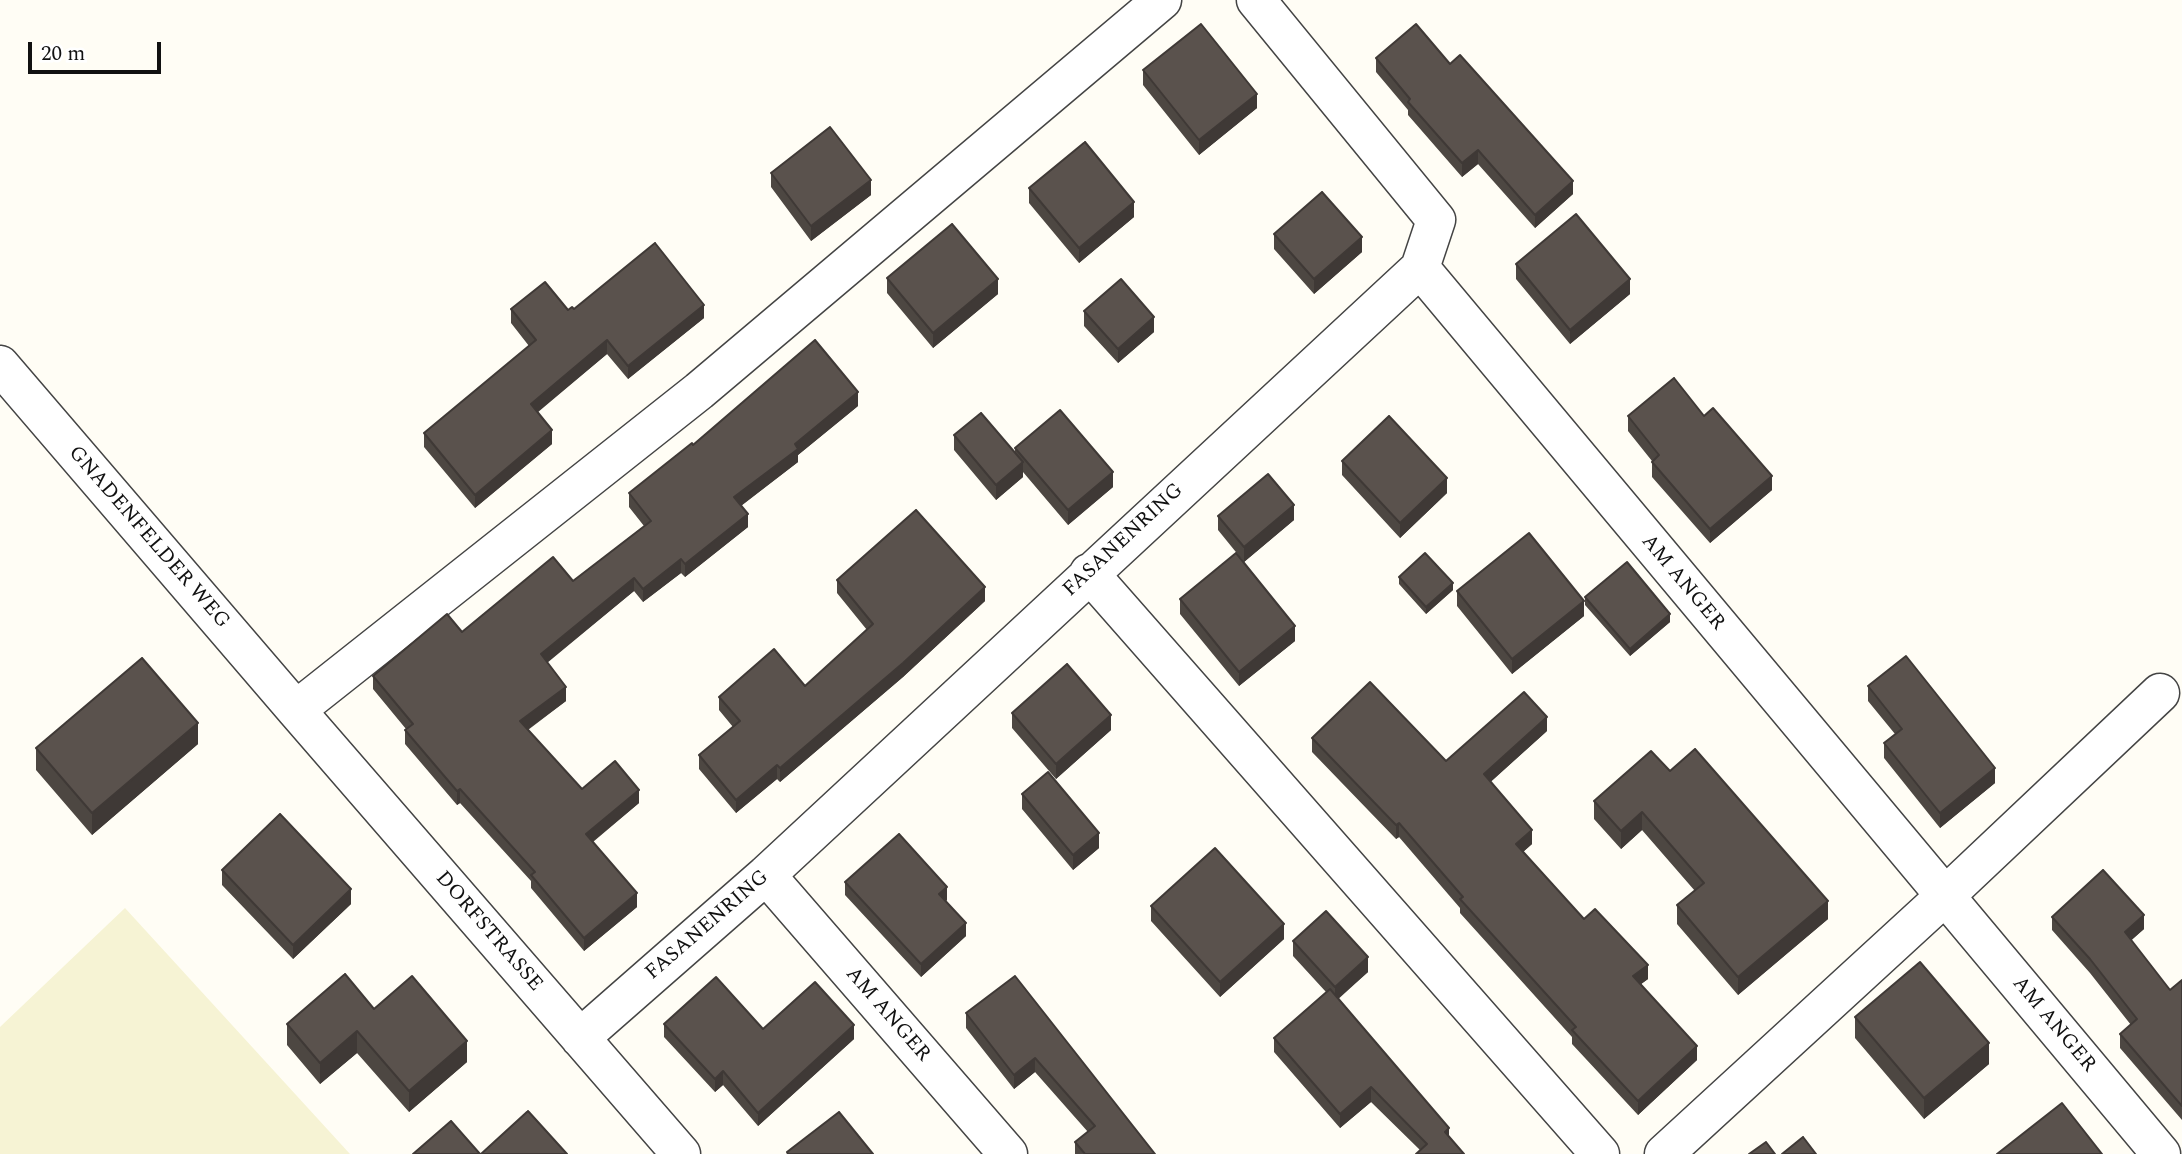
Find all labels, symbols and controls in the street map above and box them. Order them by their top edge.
scale bar [32,28,164,72]
text: 20 m [41,38,85,70]
street label: GNADENFELDER WEG [62,442,234,634]
street label: FASANENRING [1059,479,1189,603]
street label: AM ANGER [1635,530,1729,636]
street label: FASANENRING [641,866,775,986]
street label: DORFSTRASSE [429,867,547,997]
street label: AM ANGER [839,962,935,1068]
street label: AM ANGER [2006,972,2100,1078]

